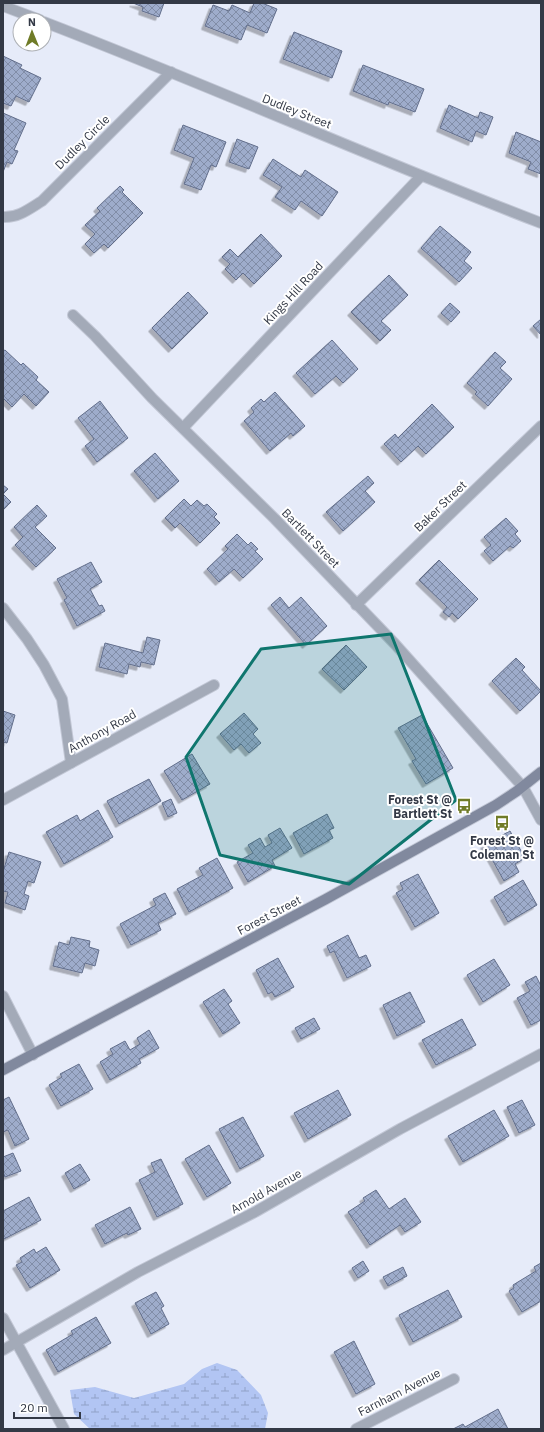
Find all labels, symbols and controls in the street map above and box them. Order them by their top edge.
north arrow [12,12,52,52]
text: N [28,15,36,29]
street label: Dudley Street [260,90,334,132]
street label: Dudley Circle [52,111,113,172]
street label: Kings Hill Road [260,258,326,328]
street label: Baker Street [411,477,469,535]
street label: Bartlett Street [279,505,343,571]
street label: Anthony Road [65,706,139,756]
place label: Forest St @ Bartlett St [388,792,452,821]
bus stop icon: Forest St @ Bartlett St [455,797,473,815]
bus stop icon: Forest St @ Coleman St [493,814,511,832]
place label: Forest St @ Coleman St [470,833,535,862]
street label: Forest Street [235,892,303,938]
street label: Arnold Avenue [228,1165,304,1217]
street label: Farnham Avenue [355,1365,443,1419]
scale bar [14,1394,80,1420]
text: 20 m [20,1400,48,1415]

